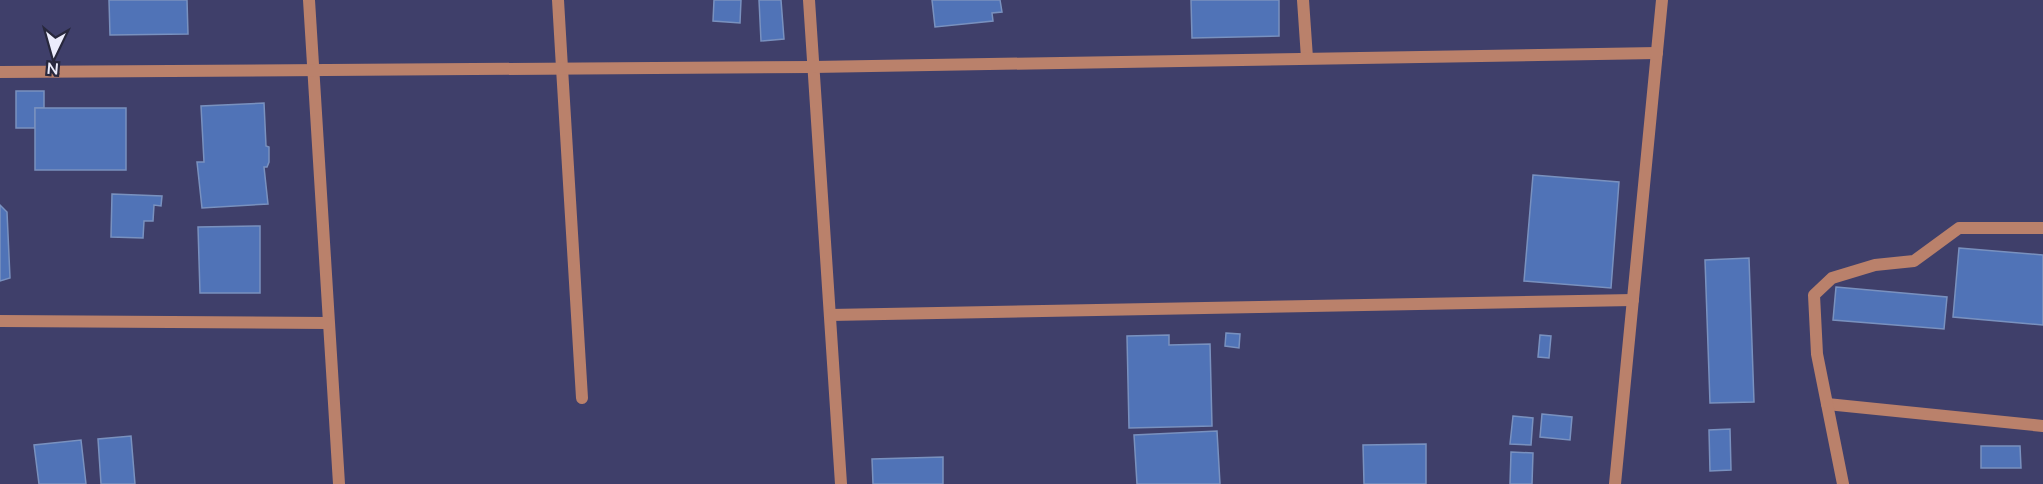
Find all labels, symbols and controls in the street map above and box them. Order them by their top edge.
north arrow [24,24,84,84]
text: N [46,58,60,79]

